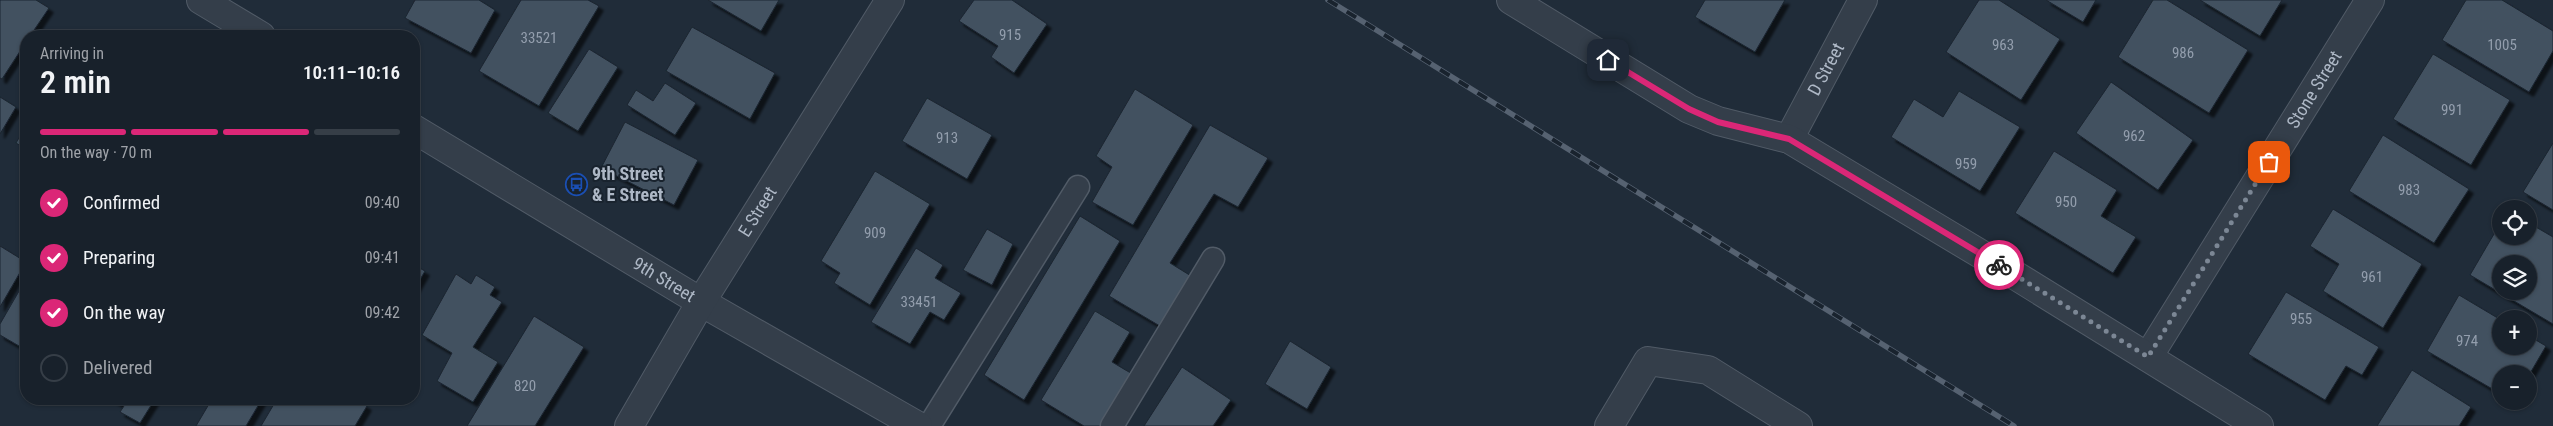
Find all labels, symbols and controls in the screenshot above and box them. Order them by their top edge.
house number: 915 [999,26,1021,44]
house number: 33521 [520,29,558,47]
house number: 963 [1992,36,2014,54]
house number: 1005 [2487,36,2517,54]
pin [1587,39,1629,81]
street label: D Street [1803,39,1848,99]
text: Arriving in [40,44,104,63]
house number: 986 [2172,44,2194,62]
icon: home [1594,46,1622,74]
street label: Stone Street [2282,47,2346,132]
text: 10:11–10:16 [303,61,400,84]
text: 2 min [40,63,111,101]
house number: 991 [2441,101,2463,119]
house number: 962 [2123,127,2145,145]
house number: 913 [936,129,958,147]
pin [2248,141,2290,183]
text: On the way · 70 m [40,143,152,162]
icon: bag [2255,148,2283,176]
house number: 959 [1955,155,1977,173]
place label: 9th Street & E Street [592,163,664,205]
bus stop icon: 9th Street & E Street [564,172,588,196]
house number: 983 [2398,181,2420,199]
street label: E Street [734,182,781,240]
icon: check [40,189,68,217]
text: Confirmed [83,191,160,214]
text: 09:40 [365,193,400,212]
house number: 950 [2055,193,2077,211]
map controls [2492,200,2537,410]
button: locate [2492,200,2537,245]
house number: 909 [864,224,886,242]
courier [1974,240,2024,290]
icon: check [40,244,68,272]
text: Preparing [83,246,155,269]
text: 09:41 [365,248,400,267]
icon: bike [1985,251,2013,279]
street label: 9th Street [629,252,699,306]
button: layers [2492,255,2537,300]
house number: 961 [2361,268,2383,286]
house number: 33451 [900,293,938,311]
icon: check [40,299,68,327]
text: On the way [83,301,165,324]
text: 09:42 [365,303,400,322]
house number: 955 [2290,310,2312,328]
button: + [2492,310,2537,355]
house number: 974 [2456,332,2478,350]
text: Delivered [83,356,152,379]
button: − [2492,365,2537,410]
house number: 820 [514,377,536,395]

